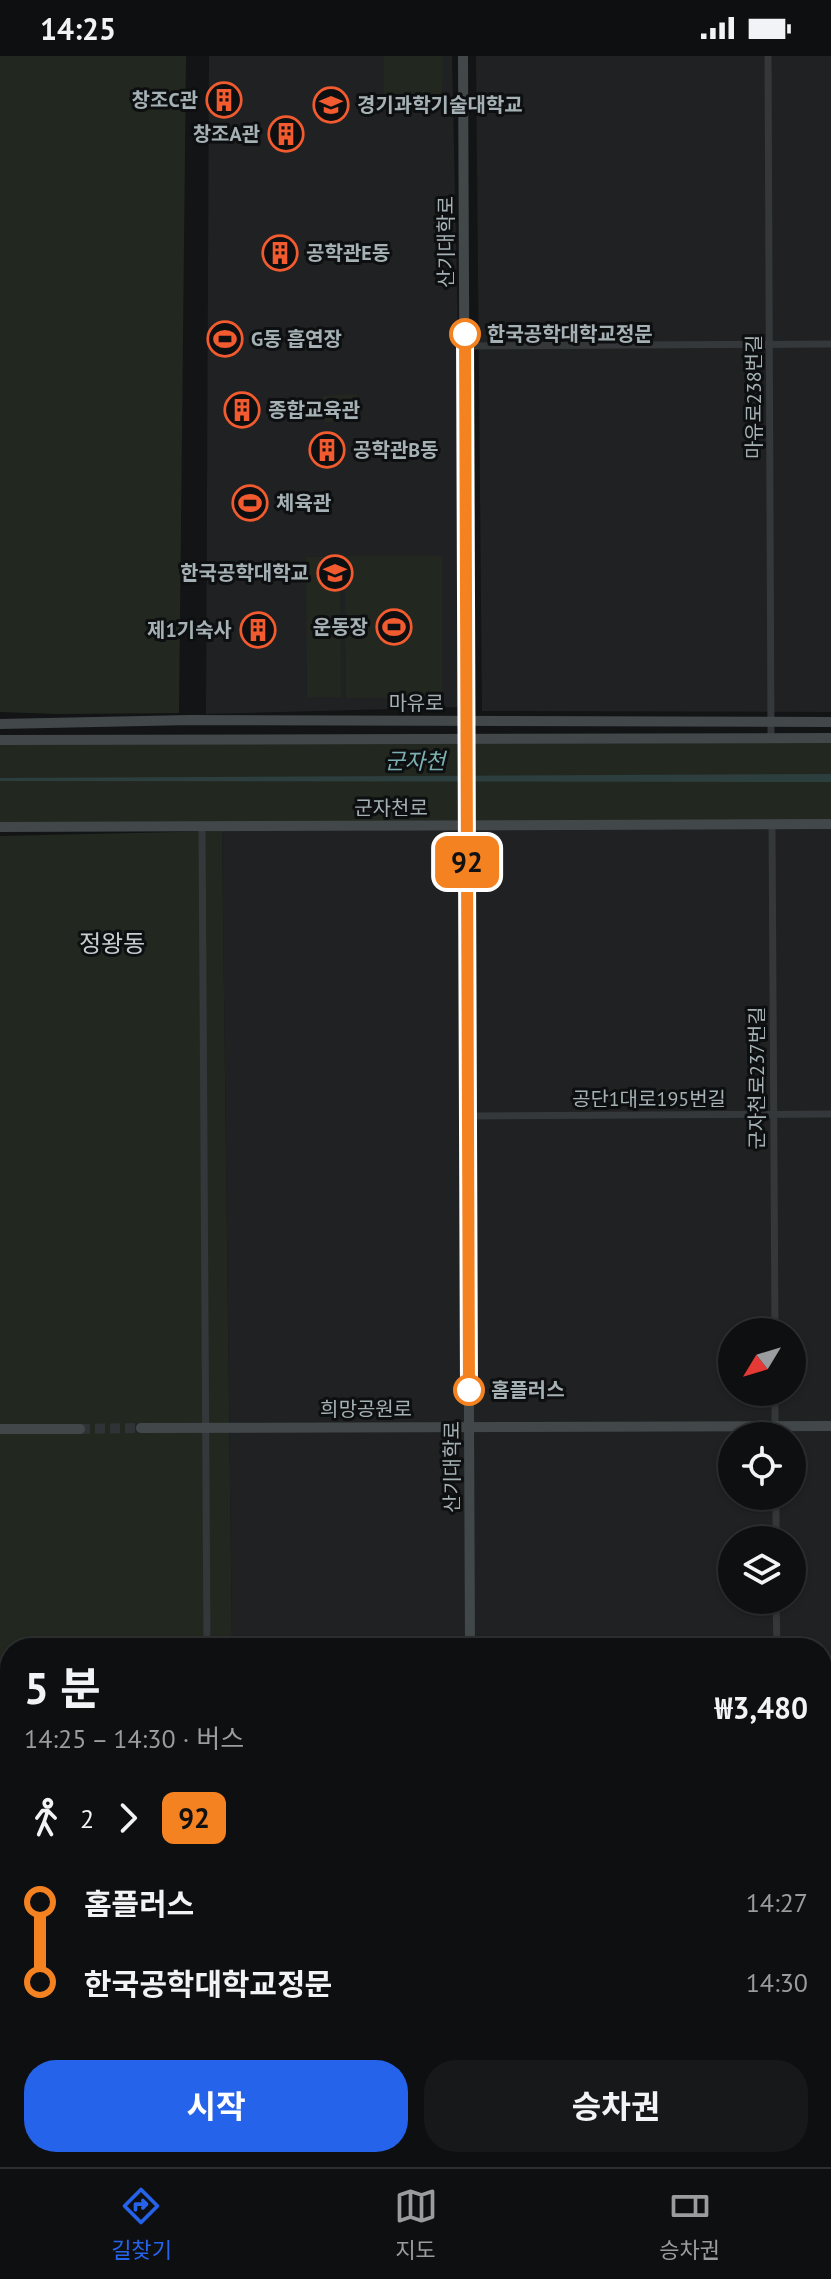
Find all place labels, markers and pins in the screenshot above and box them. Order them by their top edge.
building icon: 창조C관 [205,81,243,119]
school or university icon: 경기과학기술대학교 [312,86,350,124]
place label: 창조C관 [132,87,199,113]
place label: 경기과학기술대학교 [357,92,523,118]
building icon: 창조A관 [267,115,305,153]
place label: 창조A관 [193,121,261,147]
building icon: 공학관E동 [261,234,299,272]
place label: 공학관E동 [306,240,390,266]
marker: 한국공학대학교정문 [450,319,480,349]
sports icon: G동 흡연장 [206,320,244,358]
place label: 한국공학대학교정문 [487,321,653,347]
place label: G동 흡연장 [251,326,342,352]
building icon: 종합교육관 [223,391,261,429]
place label: 종합교육관 [268,397,361,423]
building icon: 공학관B동 [308,431,346,469]
place label: 공학관B동 [353,437,438,463]
sports icon: 체육관 [231,484,269,522]
place label: 체육관 [276,490,332,516]
school or university icon: 한국공학대학교 [316,554,354,592]
place label: 한국공학대학교 [180,560,309,586]
sports icon: 운동장 [375,608,413,646]
building icon: 제1기숙사 [239,611,277,649]
place label: 운동장 [313,614,368,640]
place label: 제1기숙사 [147,617,232,643]
marker: 홈플러스 [454,1375,484,1405]
place label: 홈플러스 [491,1377,565,1403]

